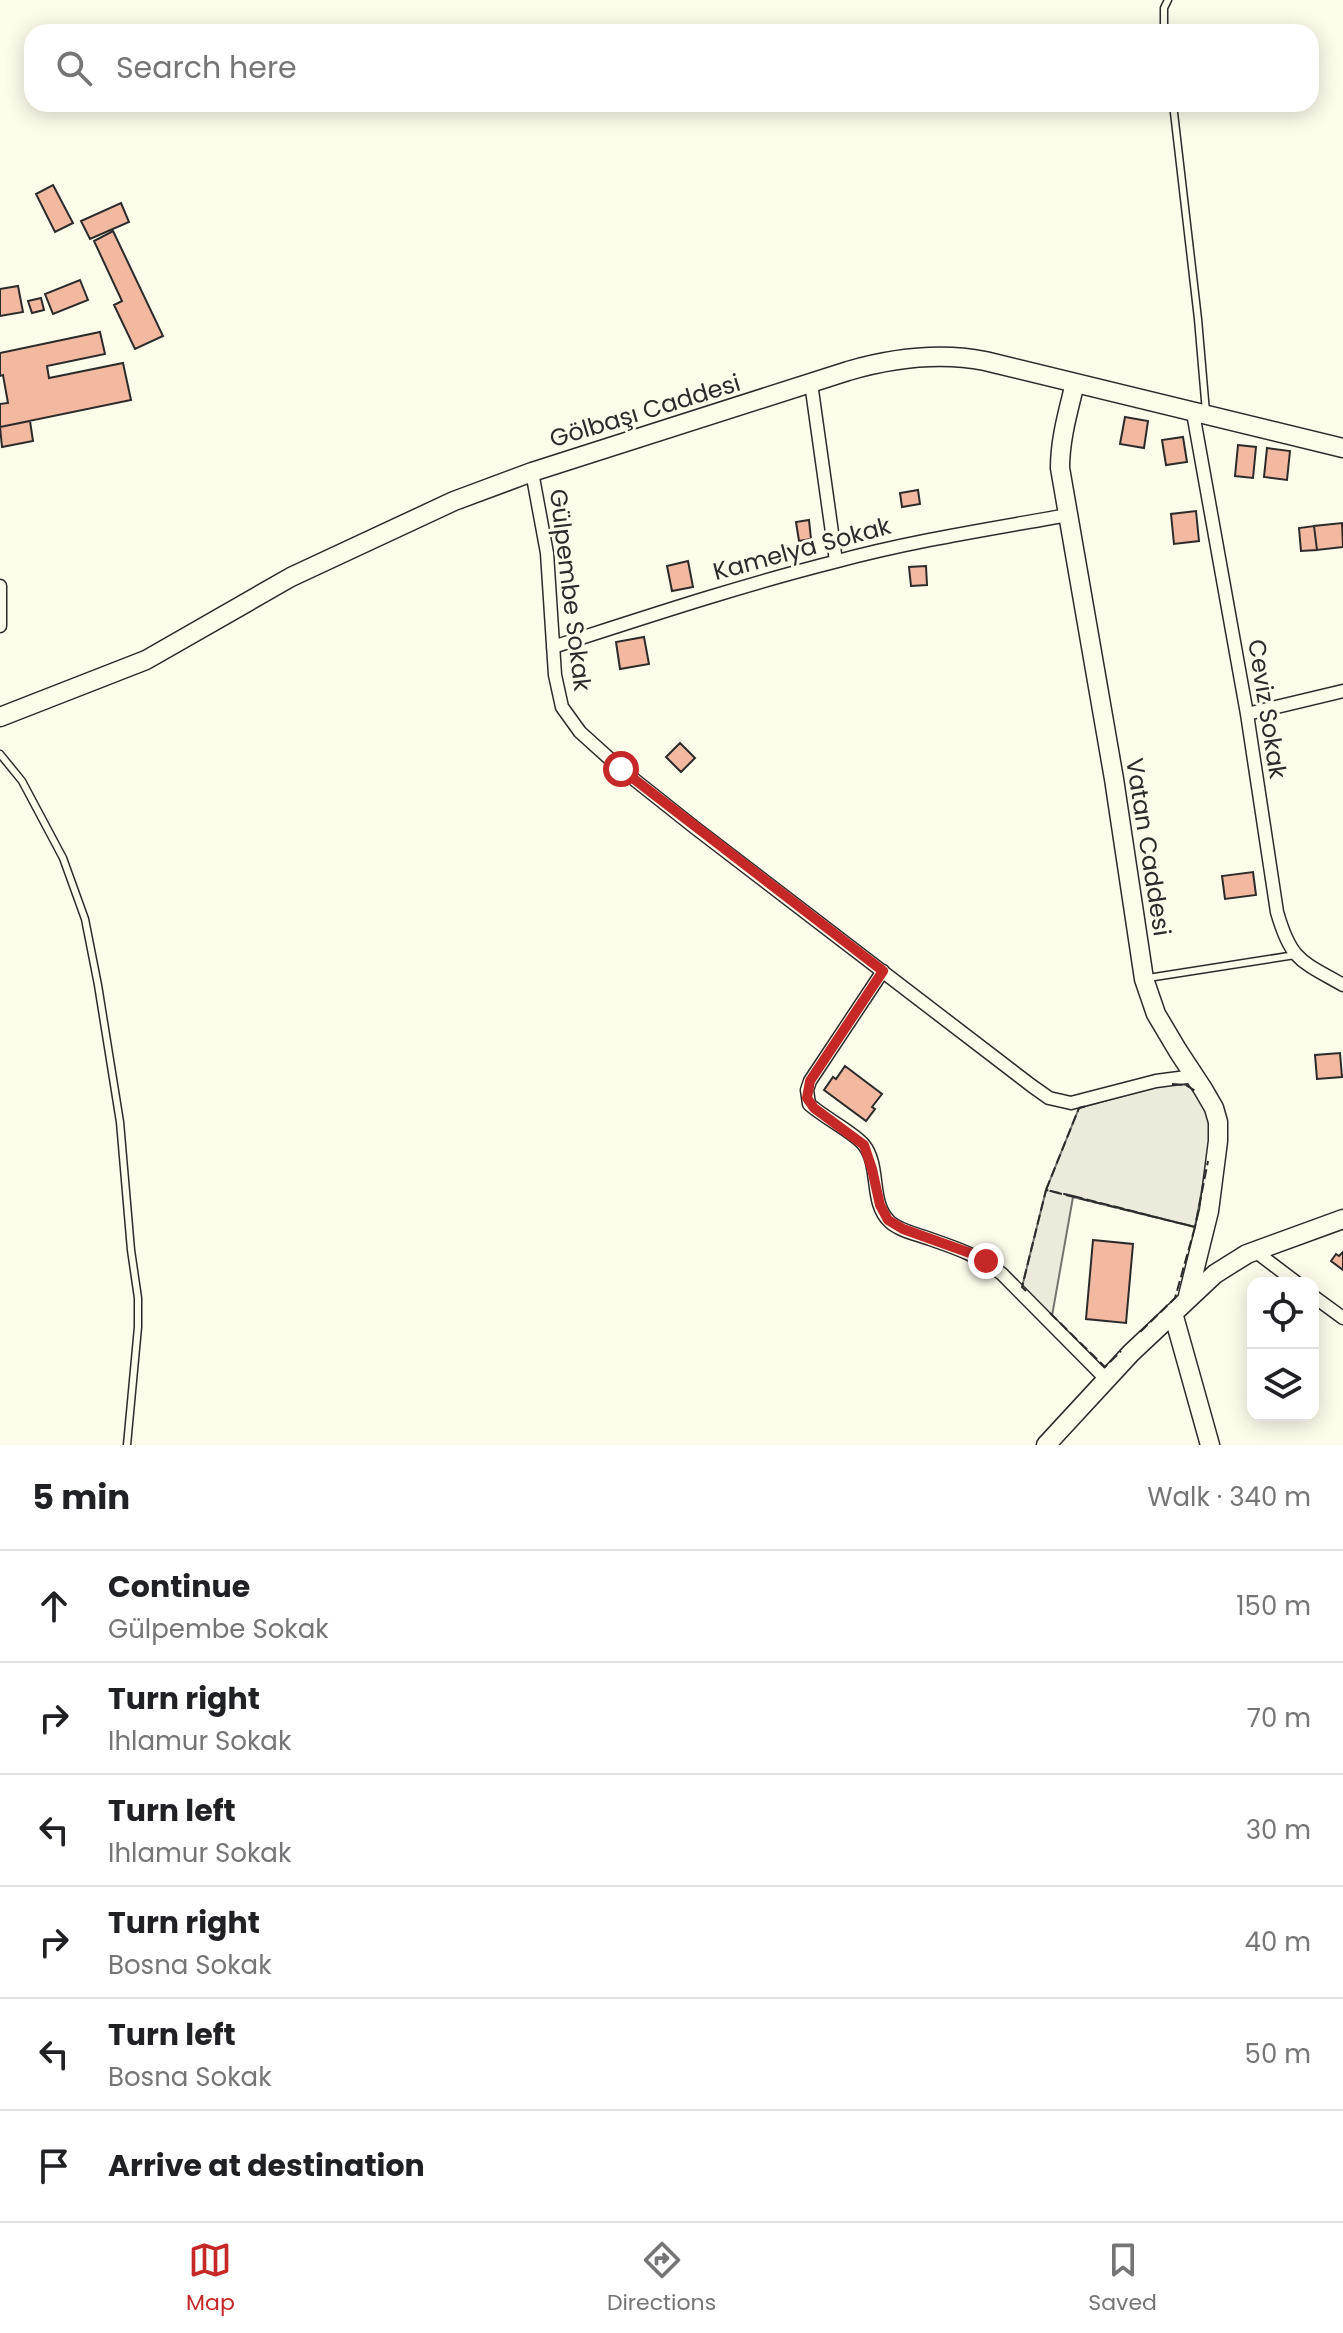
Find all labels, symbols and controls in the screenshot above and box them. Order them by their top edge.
search box [24,24,1319,112]
icon: search [52,46,96,90]
text: Search here [116,46,297,89]
street label: Gölbaşı Caddesi [545,366,744,455]
street label: Gülpembe Sokak [542,487,599,694]
street label: Kamelya Sokak [709,509,895,588]
street label: Ceviz Sokak [1240,637,1295,782]
route start [603,751,639,787]
street label: Vatan Caddesi [1118,756,1179,938]
route end [968,1243,1004,1279]
map controls [1247,1277,1319,1421]
button: locate [1247,1277,1319,1349]
button: layers [1247,1349,1319,1421]
text: 5 min [32,1473,130,1521]
text: Walk · 340 m [1147,1479,1311,1515]
text: Continue [108,1565,250,1608]
icon: ahead [32,1584,76,1628]
text: 150 m [1236,1588,1311,1624]
text: Gülpembe Sokak [108,1611,329,1647]
text: Turn right [108,1677,260,1720]
icon: right [32,1696,76,1740]
text: 70 m [1247,1700,1311,1736]
text: Ihlamur Sokak [108,1723,291,1759]
text: Turn left [108,1789,236,1832]
icon: left [32,1808,76,1852]
text: 30 m [1246,1812,1311,1848]
text: Ihlamur Sokak [108,1835,291,1871]
text: Turn right [108,1901,260,1944]
icon: right [32,1920,76,1964]
text: 40 m [1245,1924,1311,1960]
text: Bosna Sokak [108,1947,272,1983]
text: Turn left [108,2013,236,2056]
icon: left [32,2032,76,2076]
text: 50 m [1245,2036,1311,2072]
text: Bosna Sokak [108,2059,272,2095]
icon: arrive [32,2144,76,2188]
text: Arrive at destination [108,2144,425,2187]
tab: Map [186,2238,235,2319]
tab: Directions [607,2238,716,2319]
tab: Saved [1088,2238,1157,2319]

